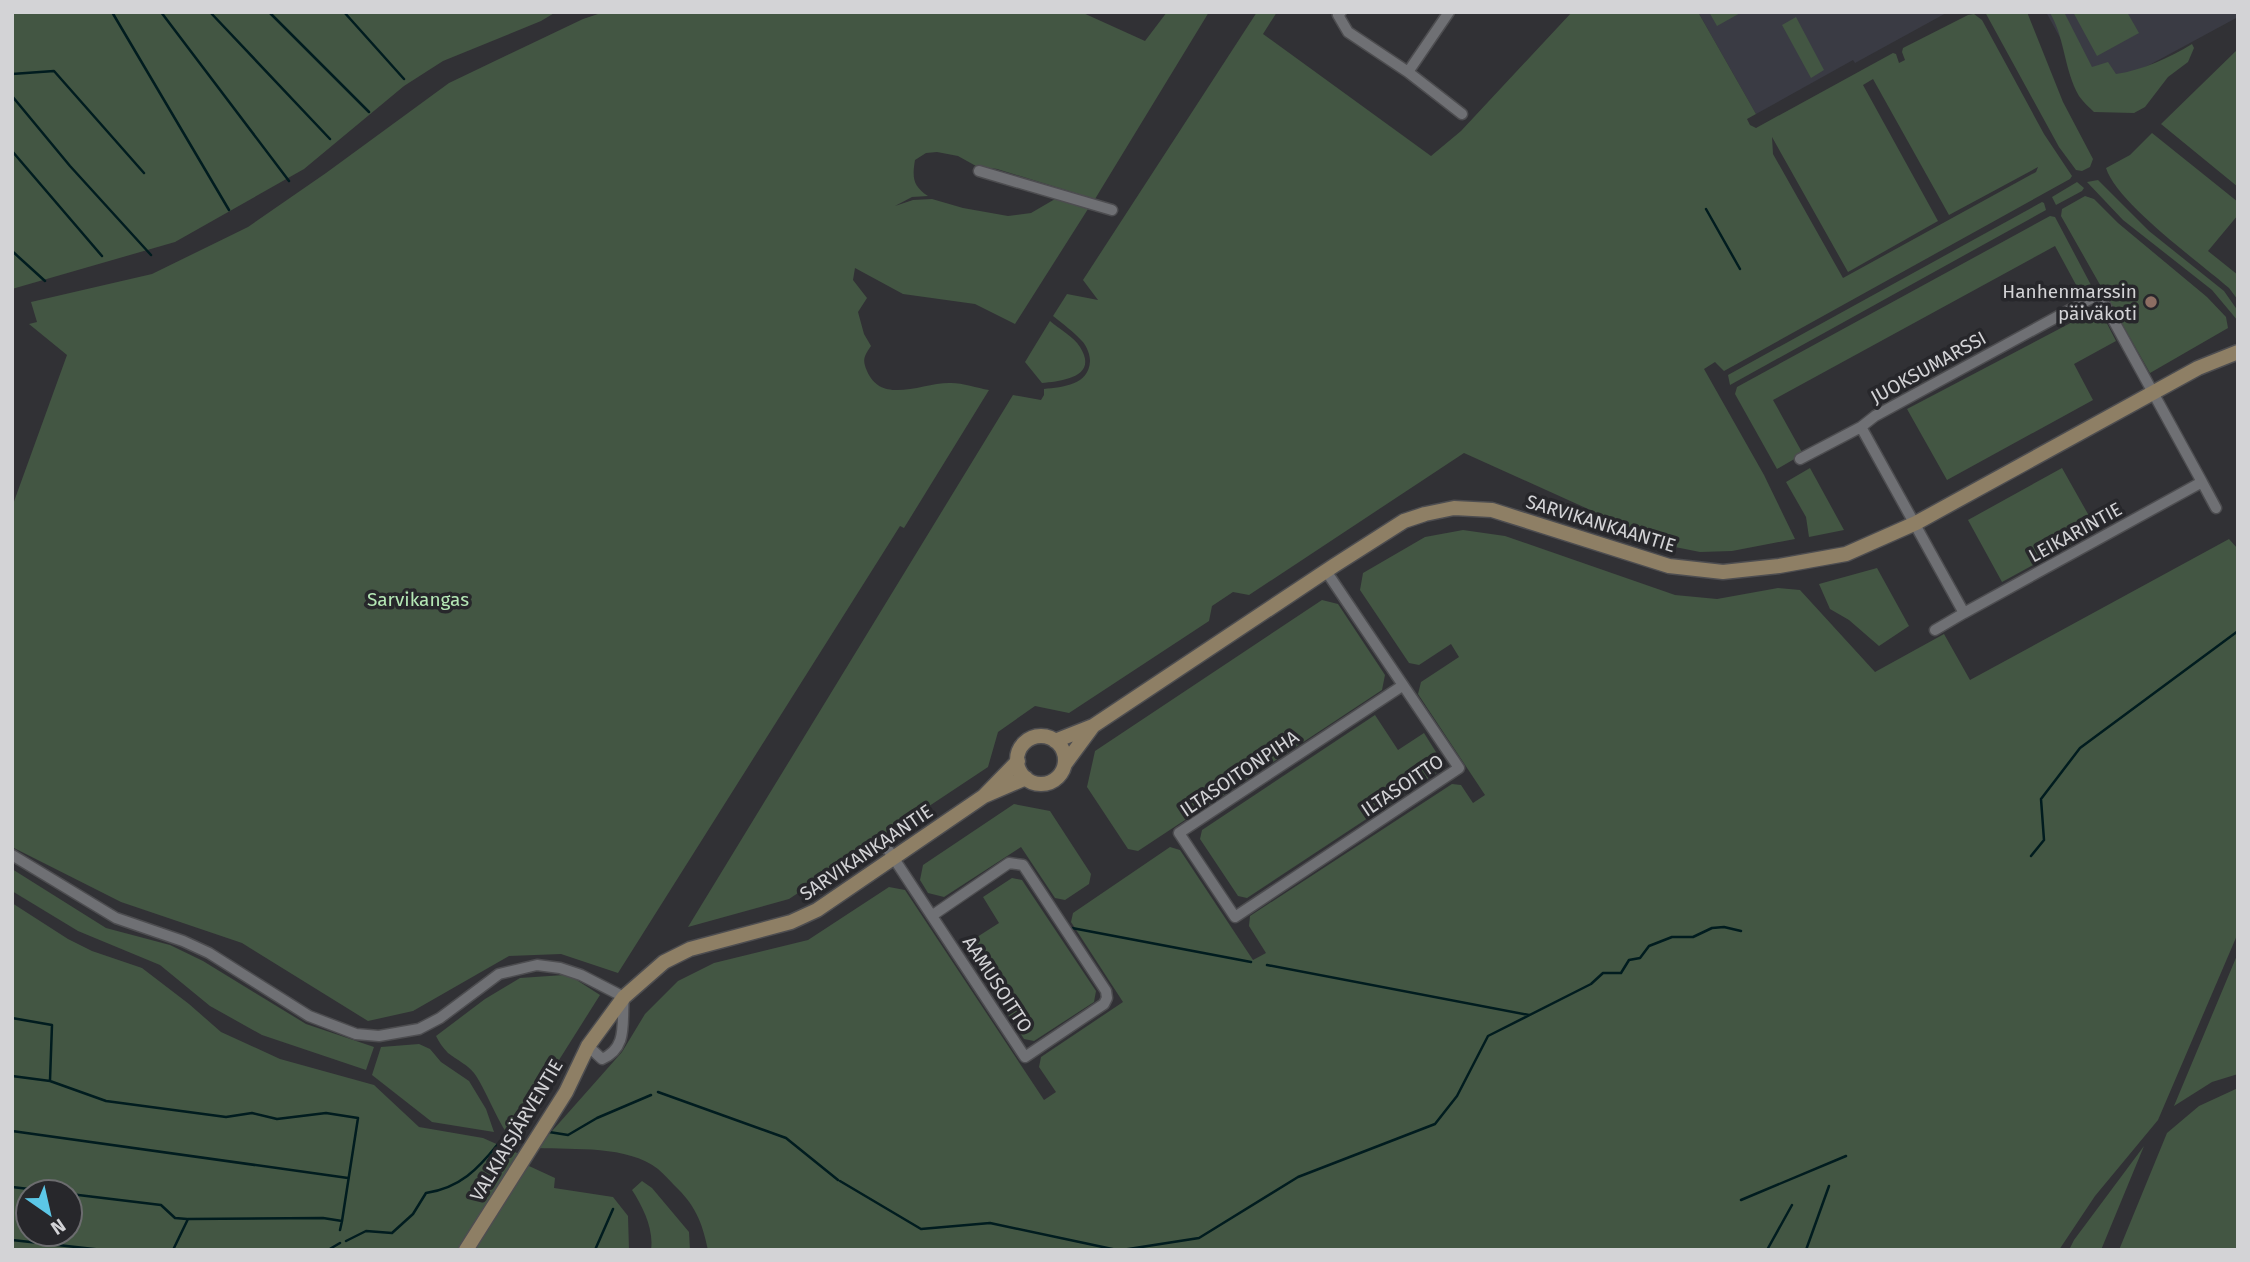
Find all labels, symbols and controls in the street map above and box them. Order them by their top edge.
place label: Hanhenmarssin päiväkoti [2002,280,2137,325]
marker: Hanhenmarssin päiväkoti [2143,294,2159,310]
street label: JUOKSUMARSSI [1866,326,1990,409]
street label: SARVIKANKAANTIE [1523,490,1678,557]
street label: LEIKARINTIE [2025,497,2126,567]
park label: Sarvikangas [367,588,469,611]
street label: ILTASOITONPIHA [1176,725,1303,822]
street label: ILTASOITTO [1357,749,1448,821]
street label: SARVIKANKAANTIE [795,799,937,905]
street label: AAMUSOITTO [958,932,1037,1037]
street label: VALKIAISJÄRVENTIE [465,1055,568,1205]
north arrow [14,1178,84,1248]
text: N [47,1214,70,1240]

